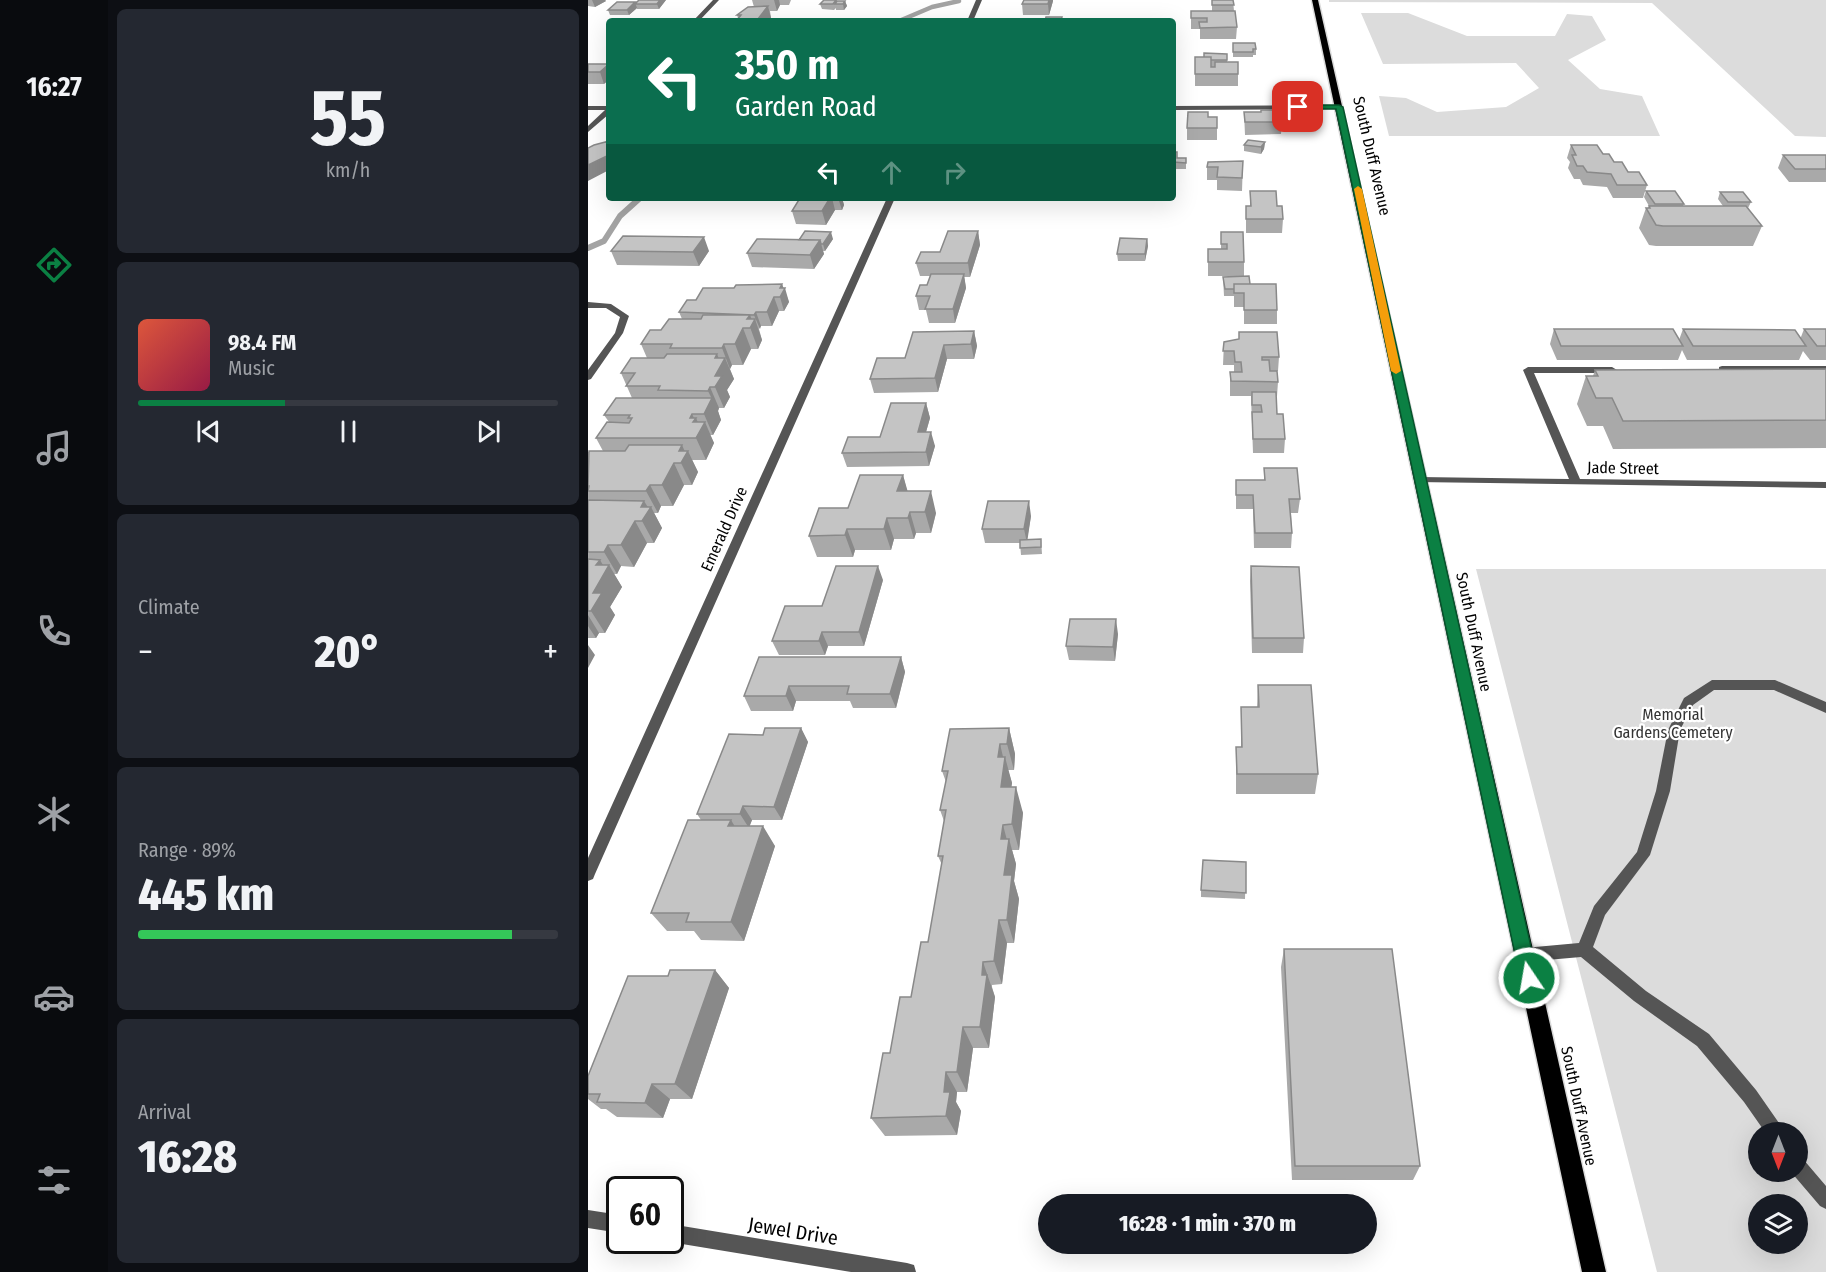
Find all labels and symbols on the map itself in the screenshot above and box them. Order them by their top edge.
pin [1272,81,1323,132]
street label: South Duff Avenue [1349,95,1395,217]
street label: Jade Street [1587,458,1660,478]
street label: Emerald Drive [697,484,751,574]
street label: South Duff Avenue [1452,571,1496,693]
park label: Memorial Gardens Cemetery [1613,705,1733,742]
position arrow [1497,946,1561,1010]
street label: South Duff Avenue [1557,1045,1601,1167]
north arrow [1748,1122,1808,1182]
speed limit sign: 60 [606,1176,684,1254]
street label: Jewel Drive [746,1212,840,1250]

